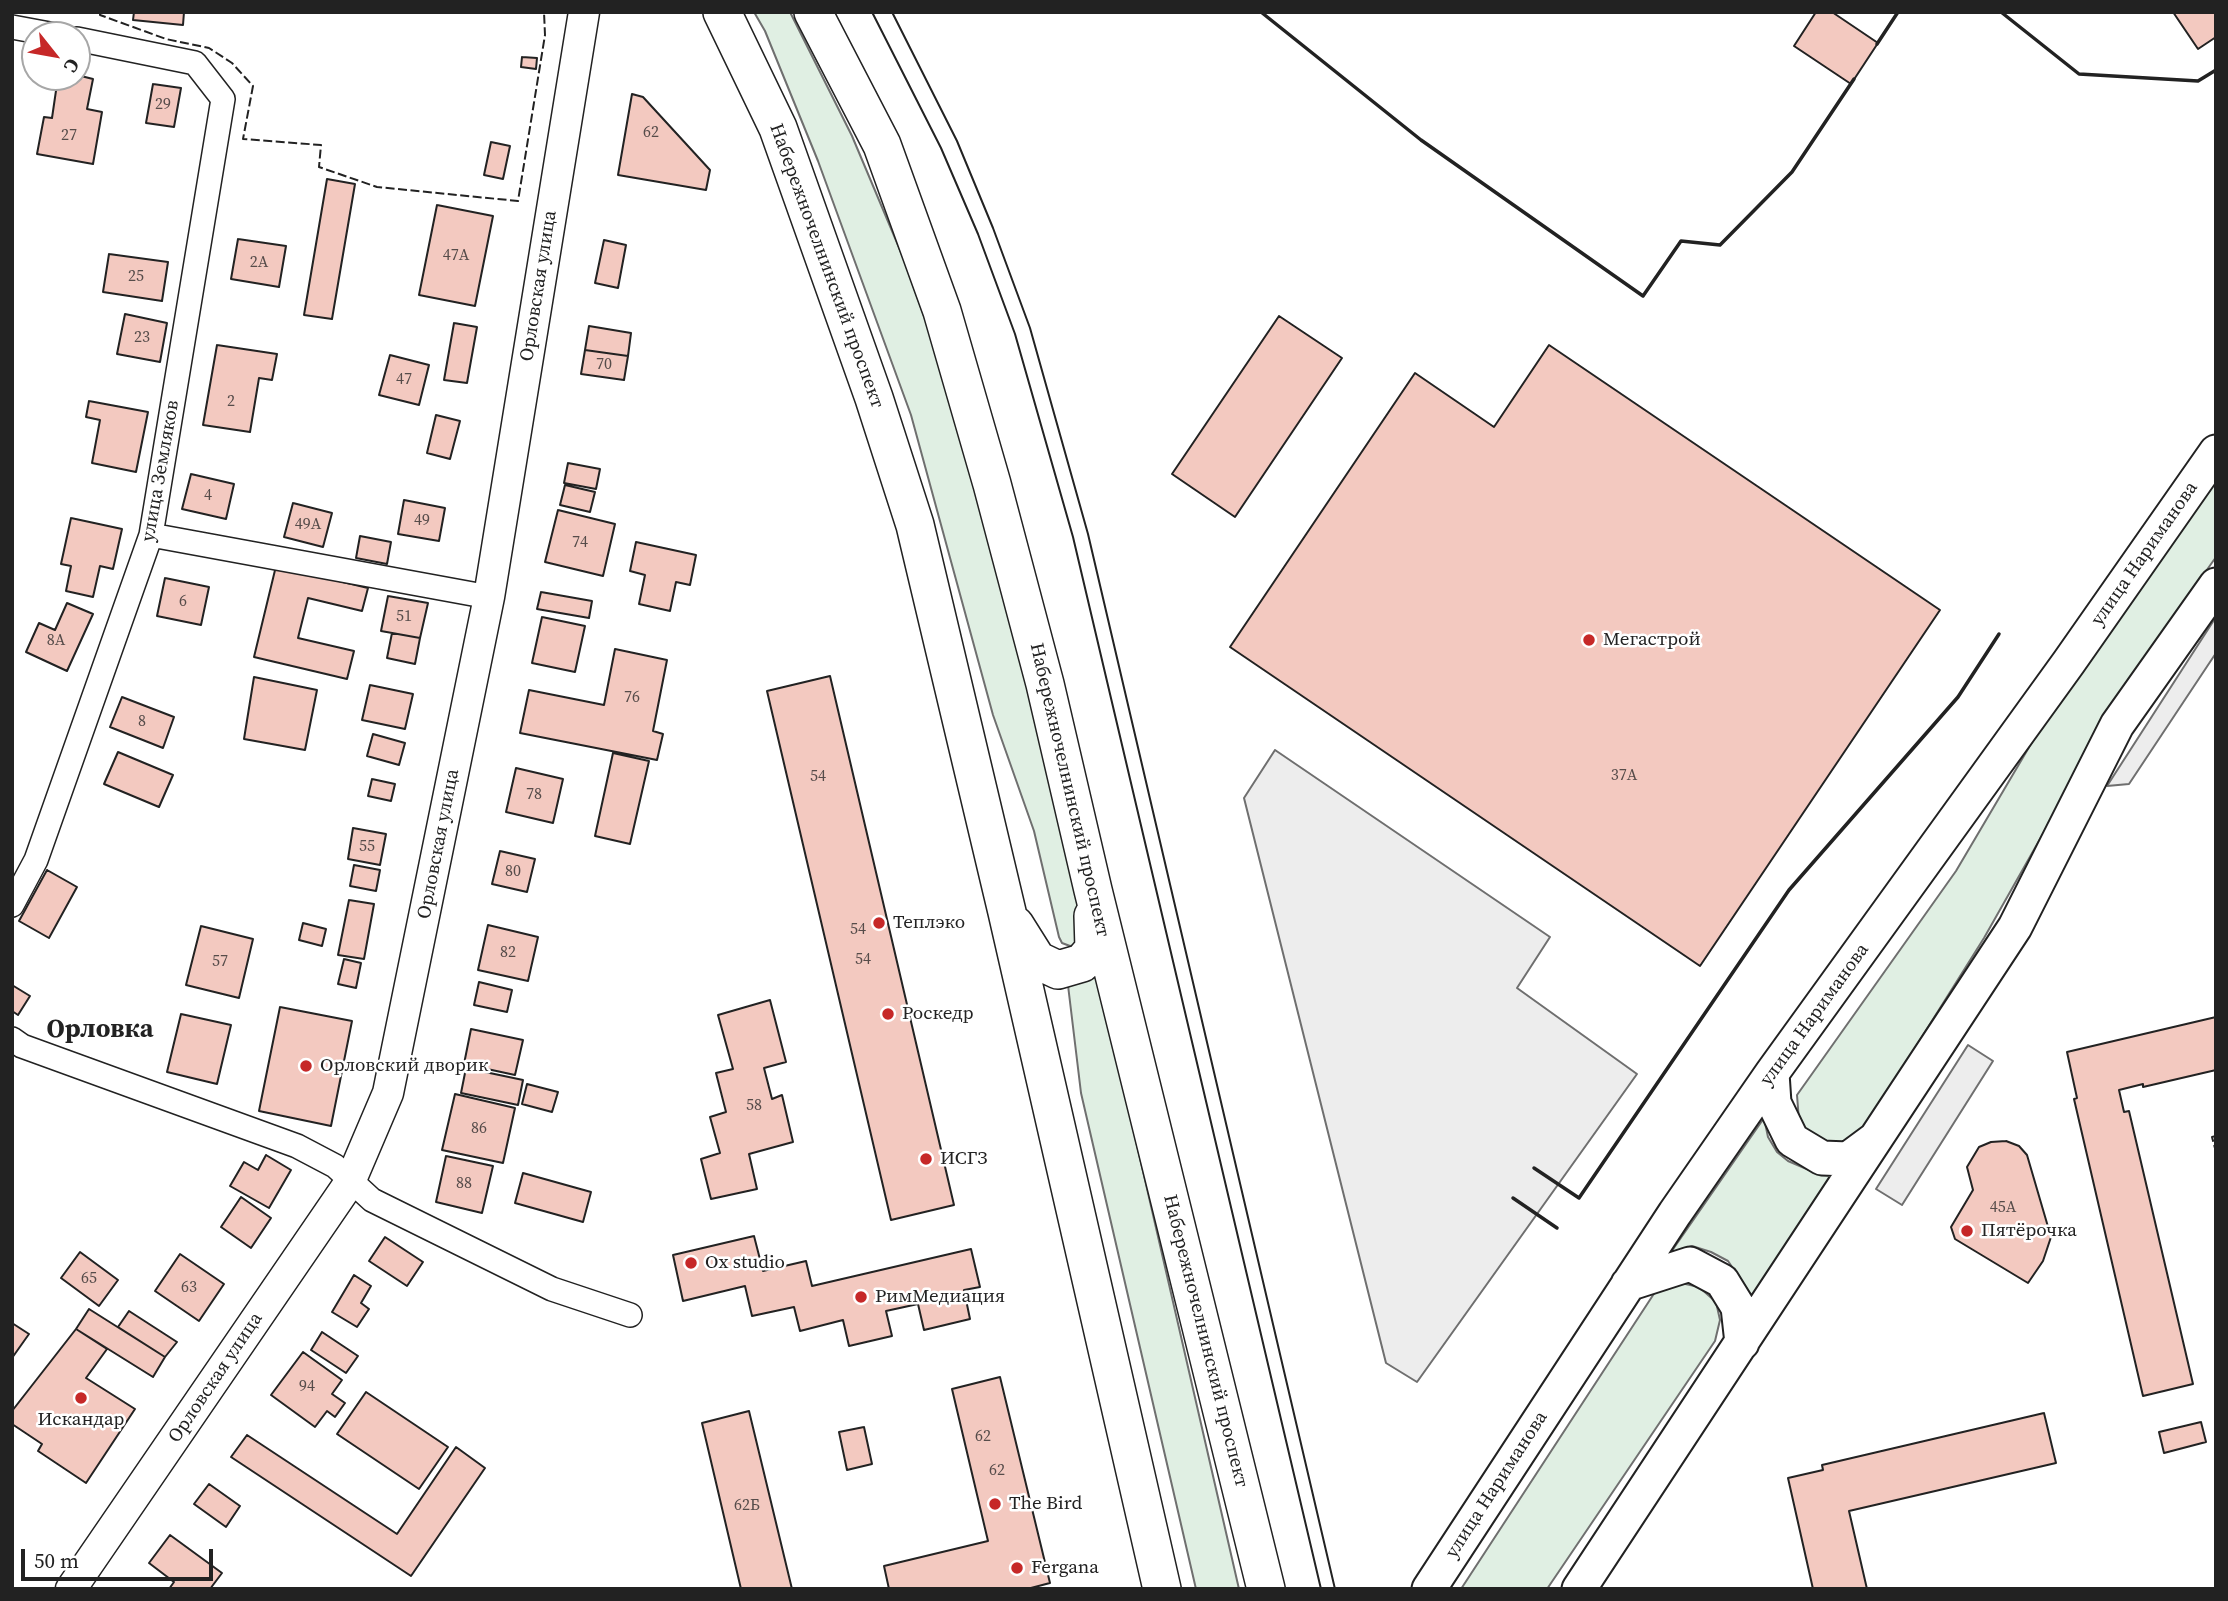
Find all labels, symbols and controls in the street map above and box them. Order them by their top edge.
north arrow [21,21,91,91]
text: С [58,54,86,78]
house number: 29 [155,95,171,115]
street label: Набережночелнинский проспект [764,121,888,411]
house number: 62 [643,123,659,143]
house number: 27 [61,126,77,146]
street label: Орловская улица [516,209,562,363]
house number: 47А [443,246,469,266]
house number: 2А [250,253,268,273]
house number: 25 [128,267,144,287]
house number: 23 [134,328,150,348]
house number: 70 [596,355,612,375]
house number: 47 [396,370,412,390]
house number: 2 [227,392,235,412]
street label: улица Земляков [137,398,185,544]
street label: улица Нариманова [2087,478,2203,630]
house number: 4 [204,486,212,506]
house number: 49 [414,511,430,531]
house number: 49А [295,515,321,535]
house number: 74 [572,533,588,553]
house number: 6 [179,592,187,612]
house number: 51 [396,607,412,627]
place label: Мегастрой [1603,629,1701,651]
house number: 8А [47,631,65,651]
marker: Мегастрой [1581,632,1597,648]
street label: Набережночелнинский проспект [1024,641,1114,939]
house number: 76 [624,688,640,708]
house number: 8 [138,712,146,732]
house number: 37А [1611,766,1637,786]
street label: Орловская улица [413,767,465,921]
house number: 54 [810,767,826,787]
house number: 78 [526,785,542,805]
house number: 55 [359,837,375,857]
house number: 80 [505,862,521,882]
place label: Теплэко [893,912,965,934]
marker: Теплэко [871,915,887,931]
house number: 54 [850,920,866,940]
street label: улица Нариманова [1756,939,1874,1091]
house number: 82 [500,943,516,963]
house number: 54 [855,950,871,970]
house number: 57 [212,952,228,972]
place label: Роскедр [902,1003,974,1025]
marker: Роскедр [880,1006,896,1022]
district label: Орловка [46,1014,154,1046]
place label: Орловский дворик [320,1055,489,1077]
marker: Орловский дворик [298,1058,314,1074]
house number: 58 [746,1096,762,1116]
house number: 86 [471,1119,487,1139]
place label: ИСГЗ [940,1148,988,1170]
marker: ИСГЗ [918,1151,934,1167]
house number: 88 [456,1174,472,1194]
street label: Набережночелнинский проспект [1158,1192,1252,1490]
house number: 45А [1990,1198,2016,1218]
place label: Пятёрочка [1981,1220,2077,1242]
marker: Пятёрочка [1959,1223,1975,1239]
place label: Ox studio [705,1252,785,1274]
marker: Ox studio [683,1255,699,1271]
house number: 65 [81,1269,97,1289]
house number: 63 [181,1278,197,1298]
place label: РимМедиация [875,1286,1005,1308]
marker: РимМедиация [853,1289,869,1305]
street label: Орловская улица [164,1308,268,1448]
house number: 94 [299,1377,315,1397]
marker: Искандар [73,1390,89,1406]
street label: улица Нариманова [1441,1407,1553,1563]
place label: Искандар [38,1409,124,1431]
house number: 62 [975,1427,991,1447]
house number: 62 [989,1461,1005,1481]
place label: The Bird [1009,1493,1082,1515]
house number: 62Б [734,1496,760,1516]
marker: The Bird [987,1496,1003,1512]
scale bar [24,1534,217,1578]
text: 50 m [34,1546,79,1575]
place label: Fergana [1031,1557,1099,1579]
marker: Fergana [1009,1560,1025,1576]

